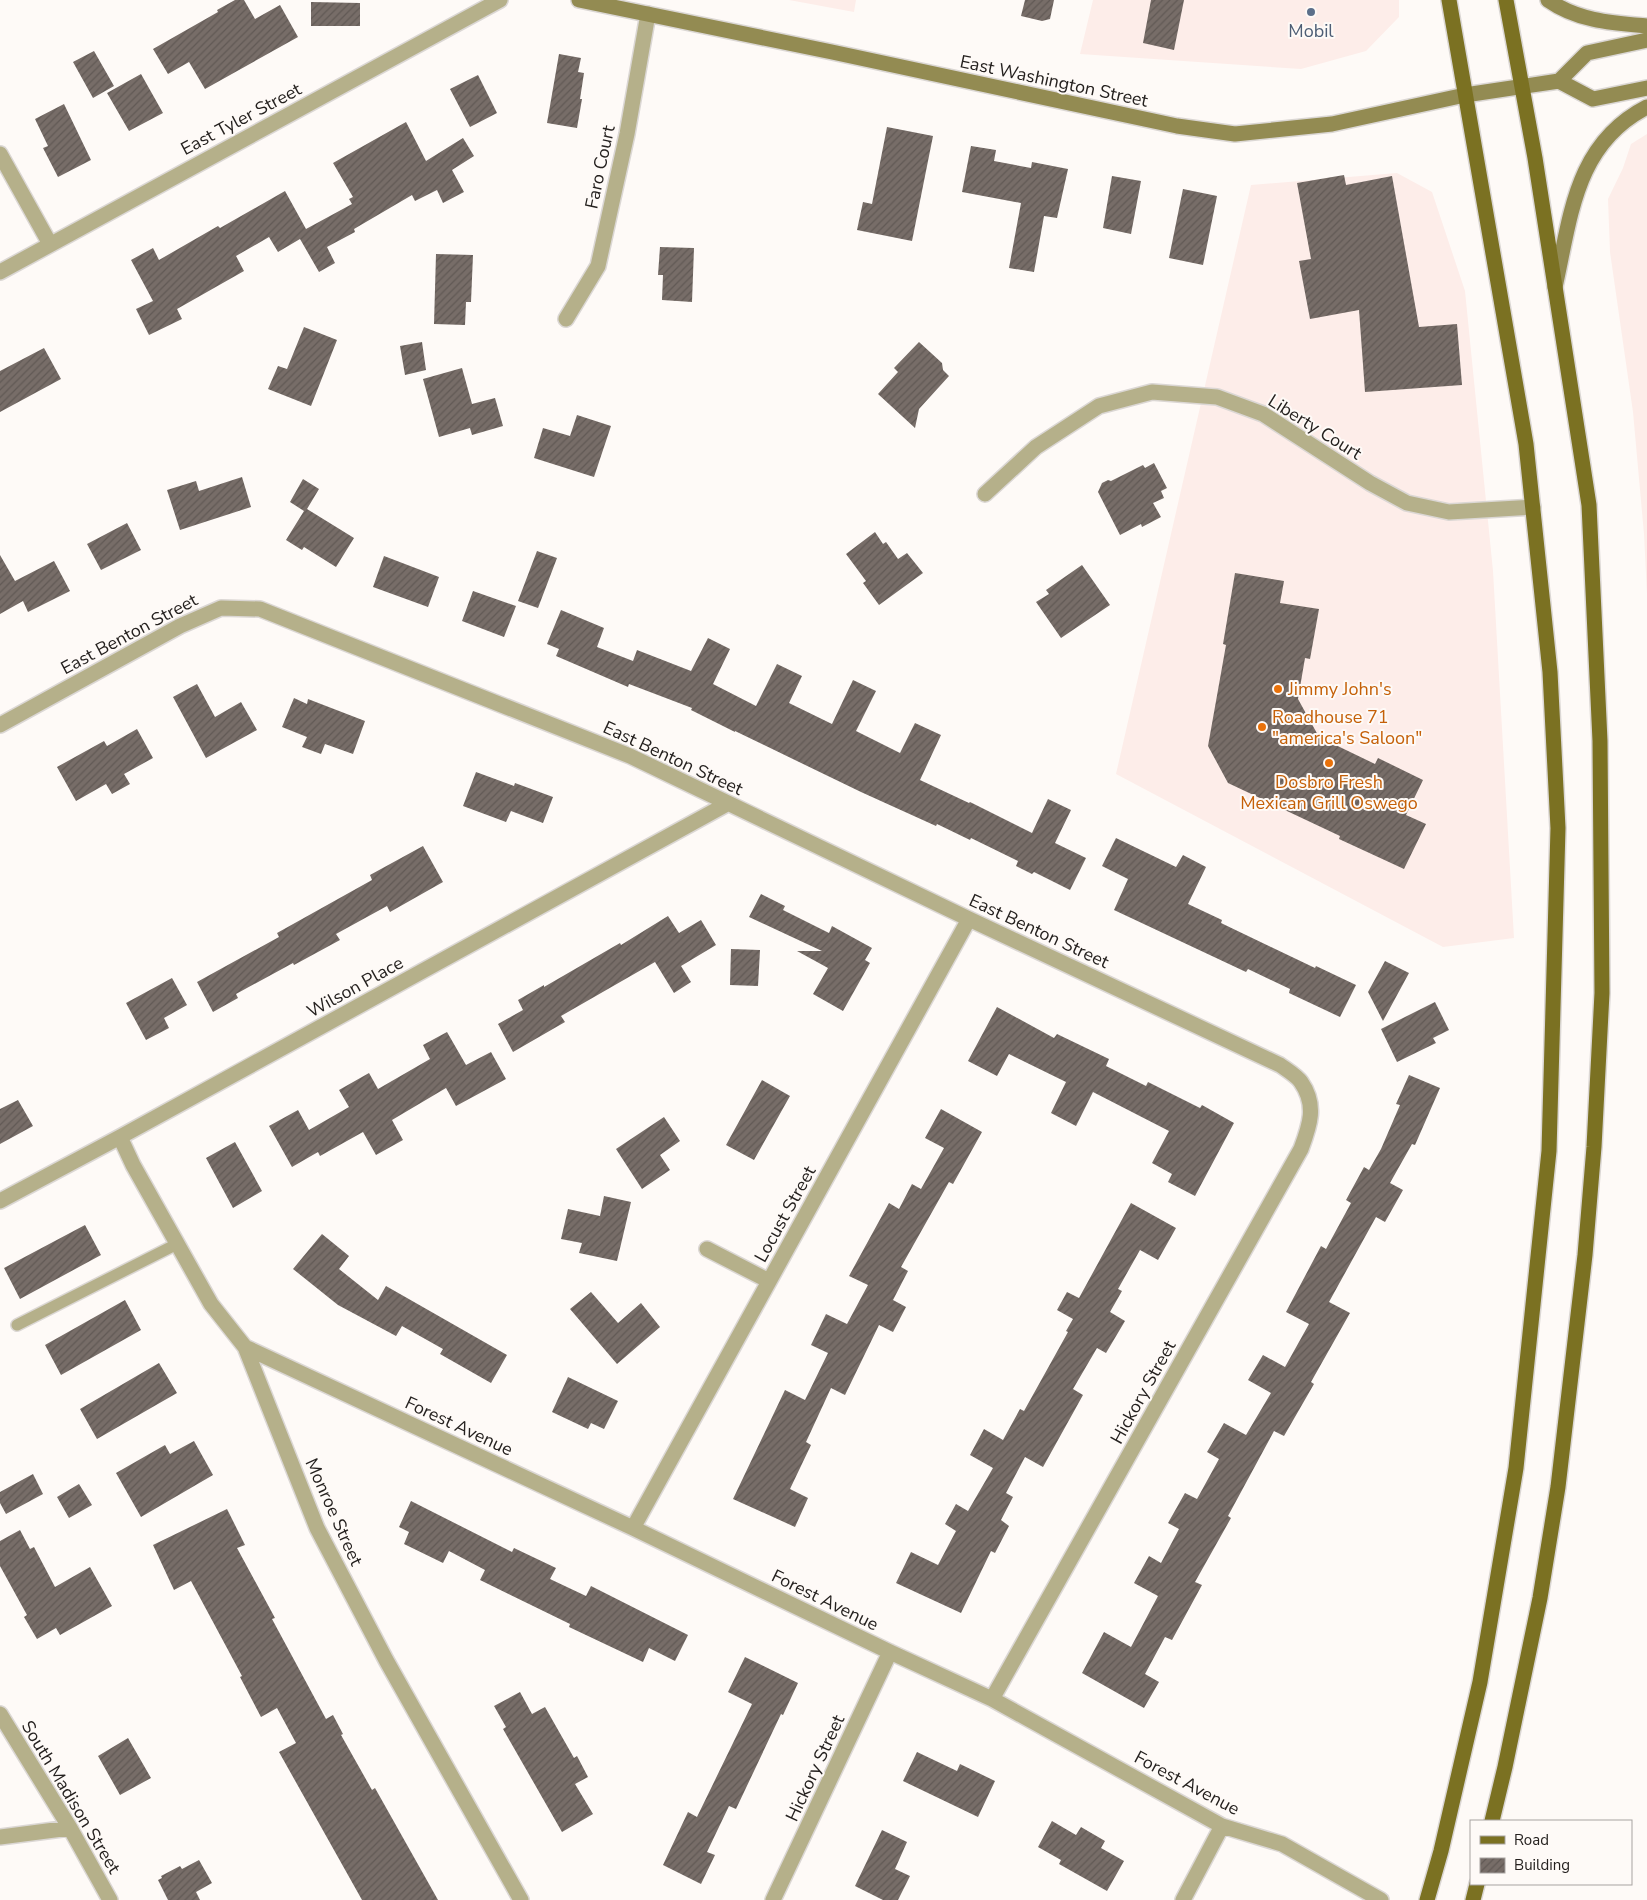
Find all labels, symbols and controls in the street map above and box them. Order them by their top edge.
marker: Mobil [1305,6,1317,18]
place label: Mobil [1288,19,1334,43]
street label: East Washington Street [958,49,1151,113]
street label: East Tyler Street [177,77,306,161]
street label: Faro Court [579,122,621,211]
street label: Liberty Court [1264,389,1367,466]
street label: East Benton Street [56,588,202,680]
place label: Jimmy John's [1287,677,1392,701]
marker: Jimmy John's [1272,683,1284,695]
place label: Roadhouse 71 "america's Saloon" [1272,705,1422,750]
street label: East Benton Street [599,715,747,801]
marker: Roadhouse 71 "america's Saloon" [1256,721,1268,733]
marker: Dosbro Fresh Mexican Grill Oswego [1323,757,1335,769]
place label: Dosbro Fresh Mexican Grill Oswego [1240,770,1418,815]
street label: East Benton Street [965,888,1113,974]
street label: Wilson Place [302,951,408,1023]
street label: Locust Street [749,1161,822,1266]
street label: Hickory Street [1105,1335,1182,1448]
street label: Forest Avenue [401,1391,517,1461]
street label: Monroe Street [300,1454,369,1570]
street label: Forest Avenue [768,1564,882,1636]
street label: Hickory Street [780,1710,850,1825]
street label: South Madison Street [16,1716,127,1879]
street label: Forest Avenue [1130,1745,1244,1821]
legend [1470,1820,1632,1885]
text: Road [1514,1830,1549,1850]
text: Building [1514,1855,1570,1875]

